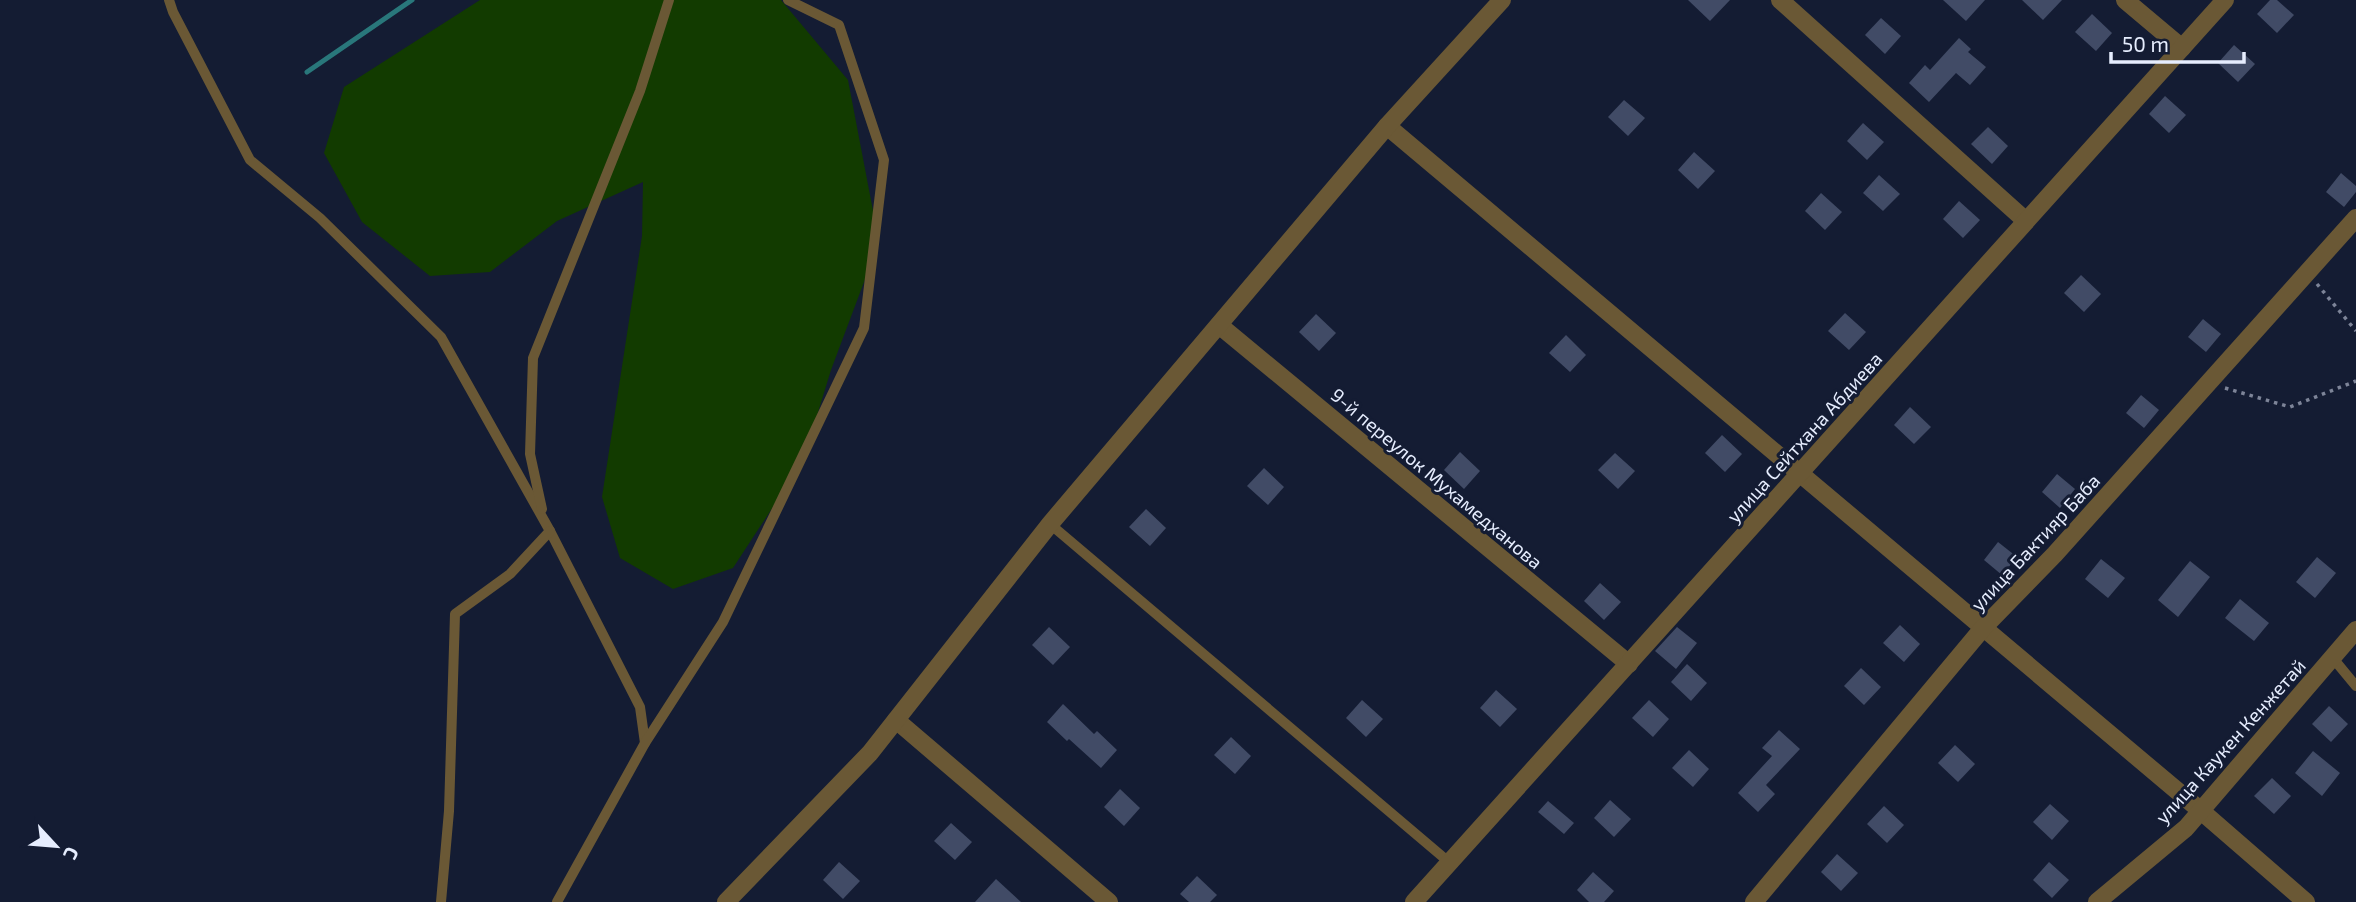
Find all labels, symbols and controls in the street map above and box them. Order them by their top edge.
scale bar [2111,21,2244,65]
text: 50 m [2122,31,2169,56]
street label: улица Сейтхана Абдиева [1721,347,1887,528]
street label: 9-й переулок Мухамедханова [1326,383,1547,574]
street label: улица Бактияр Баба [1966,469,2105,616]
street label: улица Каукен Кенжетай [2150,654,2311,829]
north arrow [21,811,91,881]
text: С [59,844,85,864]

